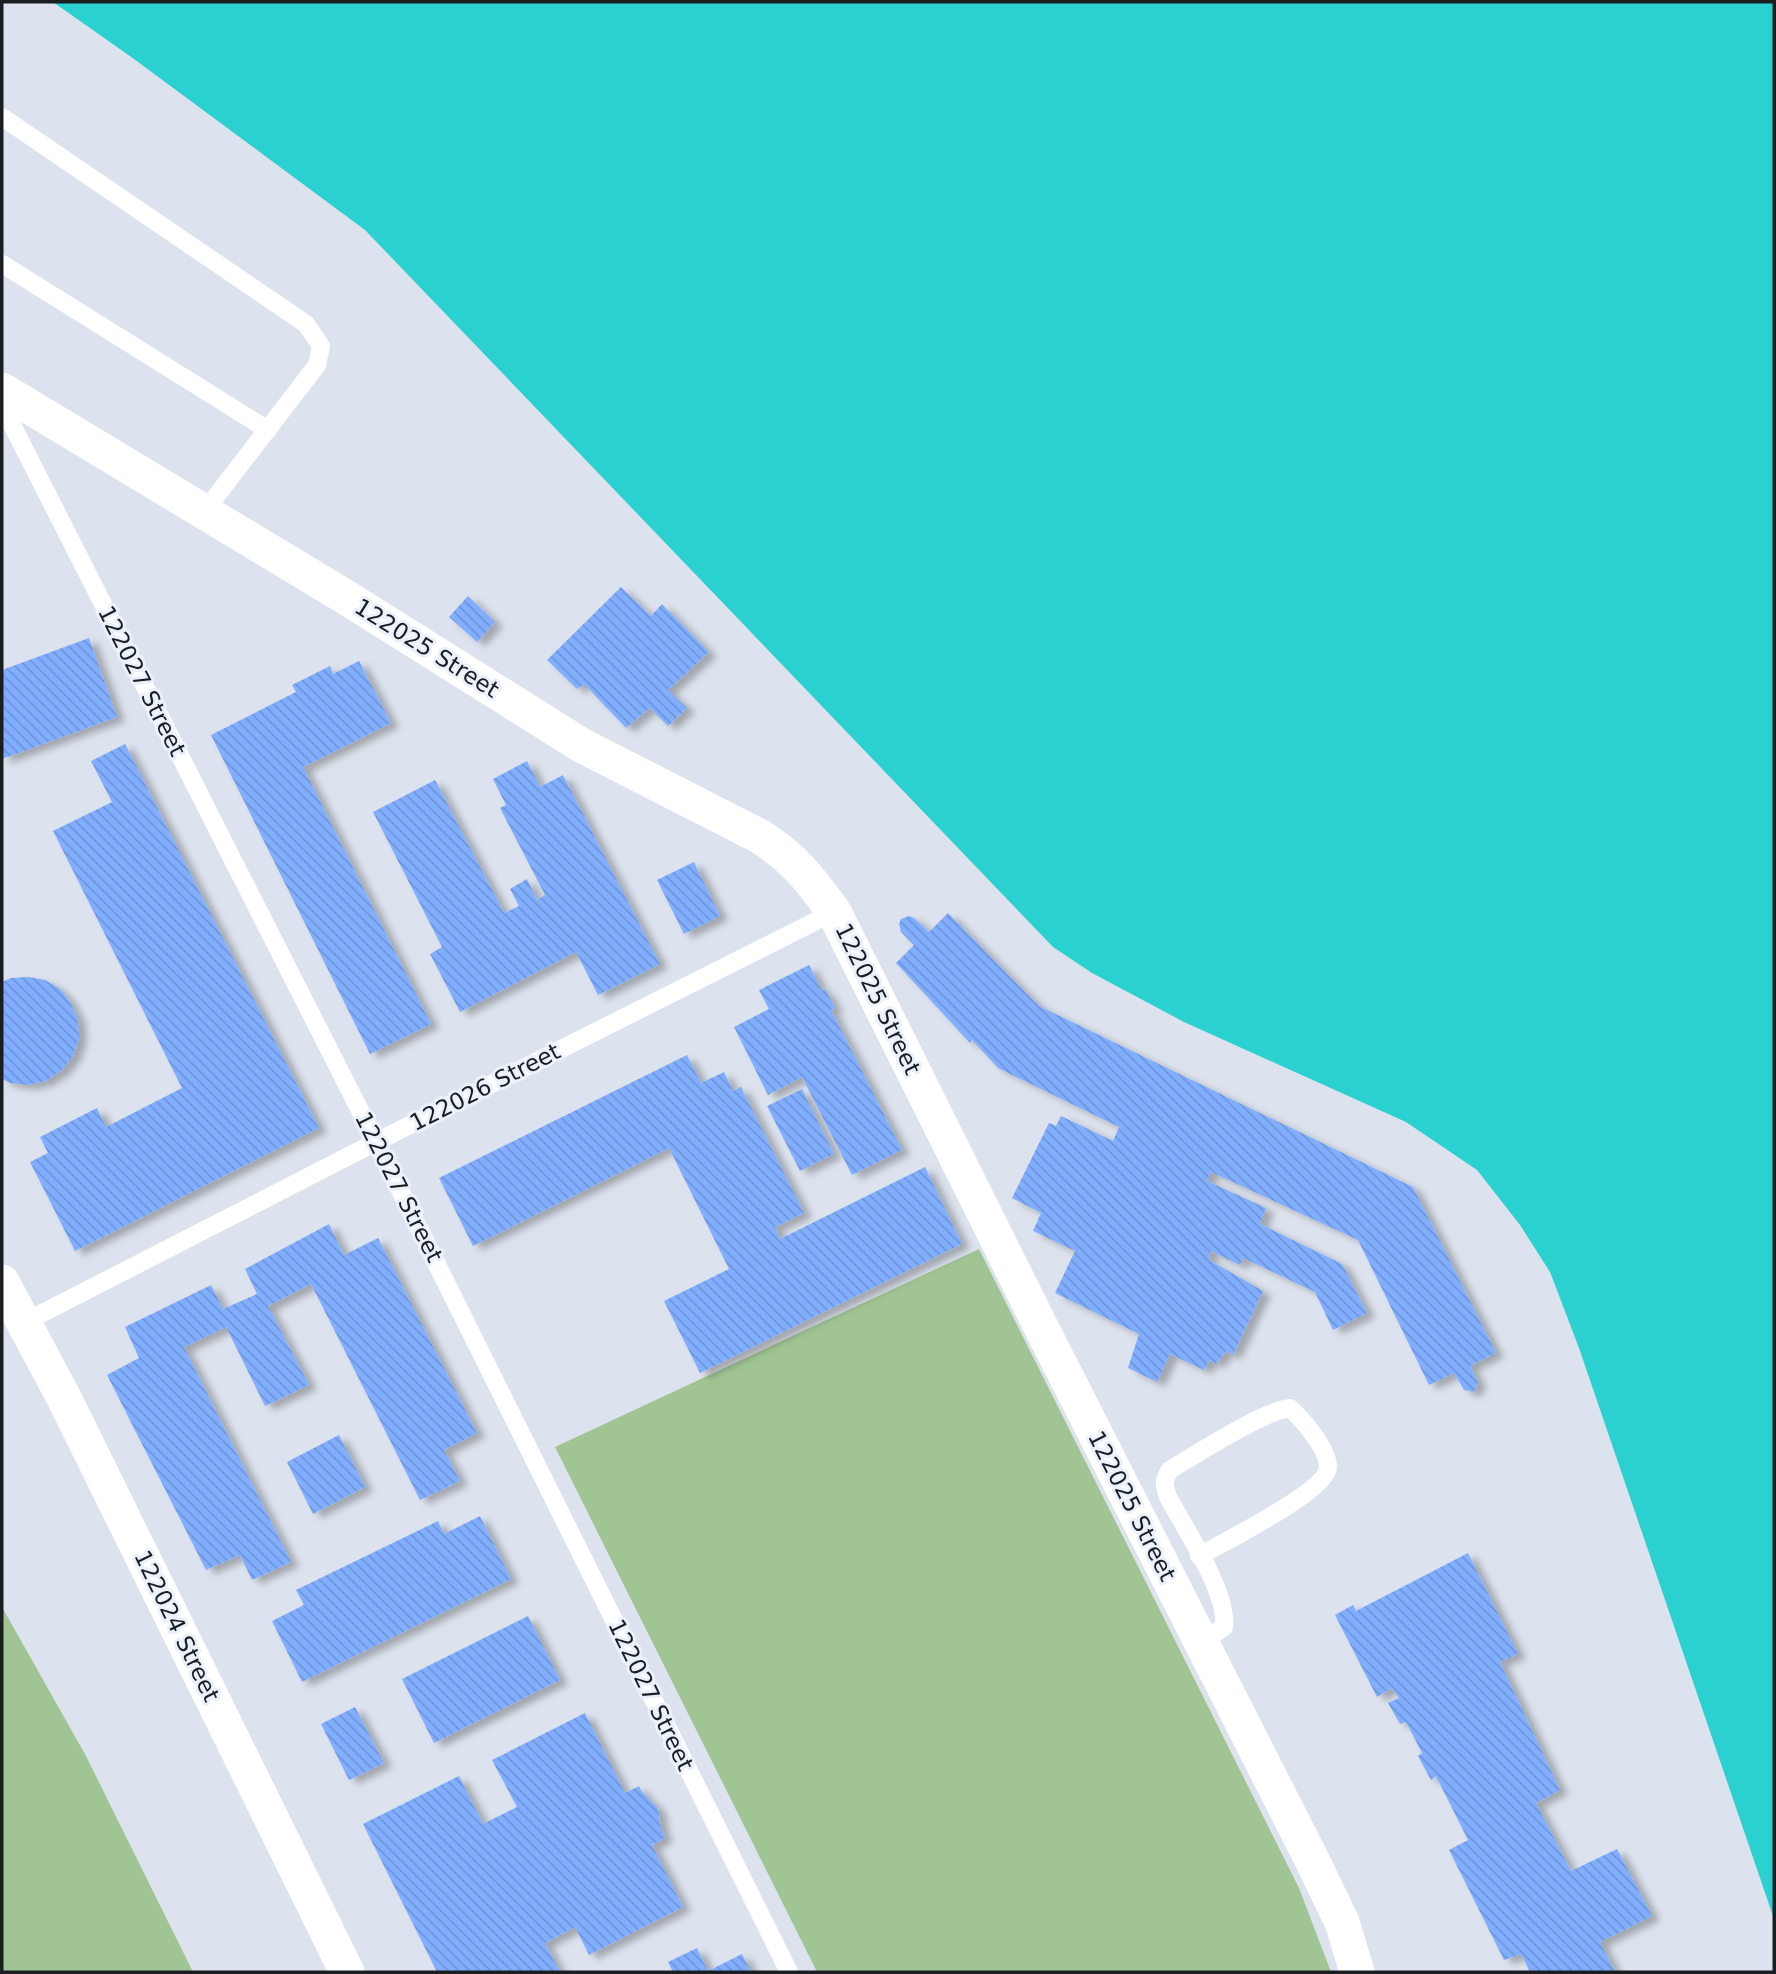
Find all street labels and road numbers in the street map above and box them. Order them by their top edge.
street label: 122025 Street [350,593,504,703]
street label: 122027 Street [93,602,191,760]
street label: 122025 Street [830,919,926,1079]
street label: 122026 Street [406,1038,564,1136]
street label: 122027 Street [350,1108,448,1266]
street label: 122025 Street [1083,1427,1181,1585]
street label: 122024 Street [129,1546,225,1706]
street label: 122027 Street [603,1615,699,1775]

